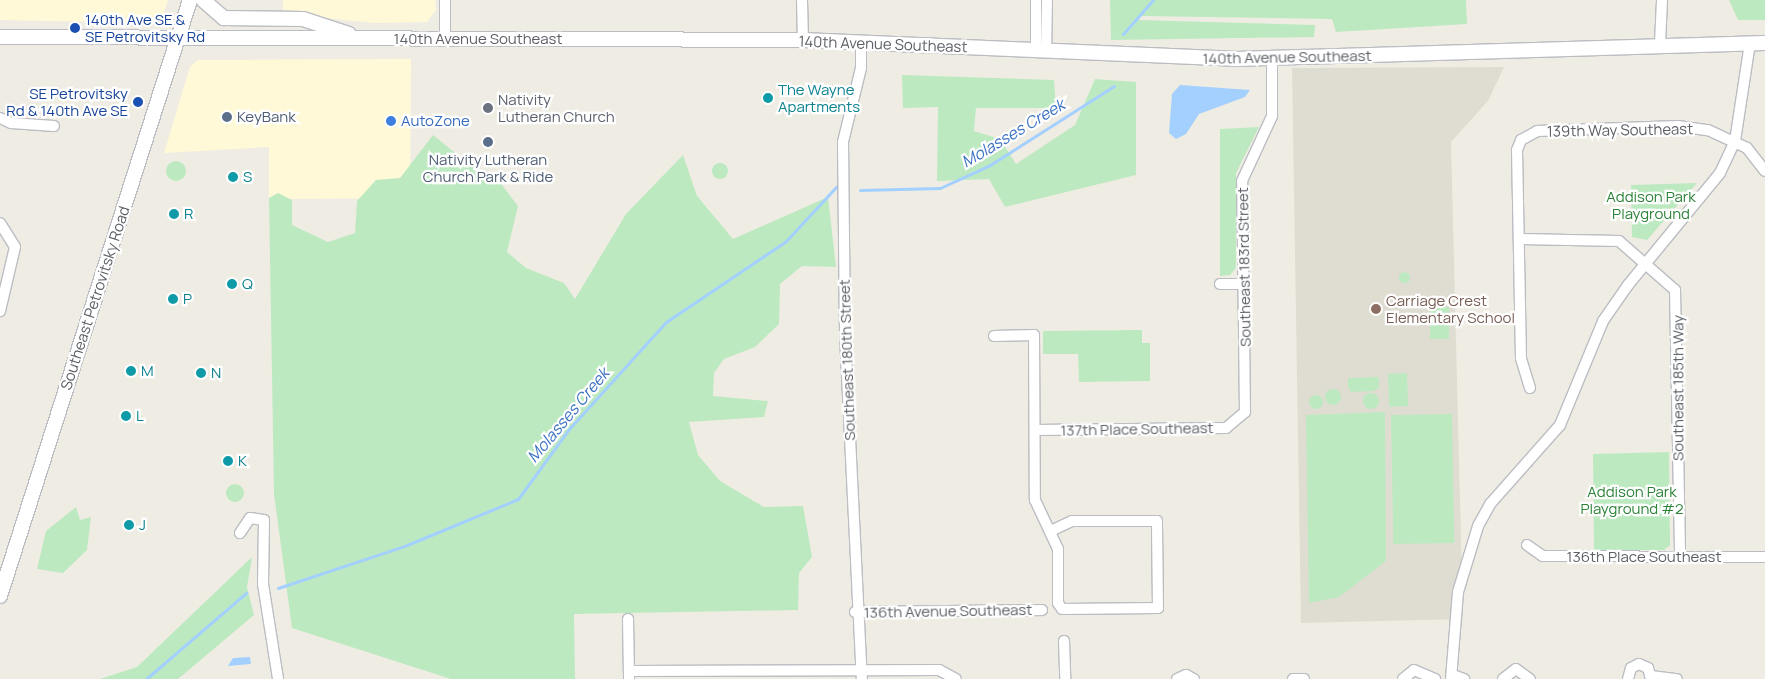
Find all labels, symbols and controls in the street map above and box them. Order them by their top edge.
place label: 140th Ave SE & SE Petrovitsky Rd [85,10,205,45]
marker: 140th Ave SE & SE Petrovitsky Rd [69,22,81,34]
street label: 140th Avenue Southeast [394,30,562,48]
street label: 140th Avenue Southeast [798,32,968,56]
street label: 140th Avenue Southeast [1202,47,1372,67]
place label: The Wayne Apartments [778,80,860,115]
place label: SE Petrovitsky Rd & 140th Ave SE [6,84,128,119]
place label: Nativity Lutheran Church [498,90,615,125]
marker: The Wayne Apartments [762,92,774,104]
water label: Molasses Creek [958,95,1068,171]
marker: SE Petrovitsky Rd & 140th Ave SE [132,96,144,108]
marker: Nativity Lutheran Church [482,102,494,114]
place label: KeyBank [237,108,296,126]
marker: KeyBank [221,111,233,123]
place label: AutoZone [401,112,470,130]
marker: AutoZone [385,115,397,127]
street label: 139th Way Southeast [1547,120,1693,140]
marker: Nativity Lutheran Church Park & Ride [482,136,494,148]
place label: Nativity Lutheran Church Park & Ride [423,150,553,185]
place label: S [243,168,252,186]
marker: S [227,171,239,183]
street label: Southeast 183rd Street [1234,187,1254,347]
park label: Addison Park Playground [1606,187,1696,222]
street label: Southeast Petrovitsky Road [57,204,133,392]
place label: R [184,205,193,223]
marker: R [168,208,180,220]
place label: Q [242,275,253,293]
marker: Q [226,278,238,290]
street label: Southeast 180th Street [835,279,859,441]
place label: P [183,290,192,308]
place label: Carriage Crest Elementary School [1386,291,1515,326]
marker: P [167,293,179,305]
marker: Carriage Crest Elementary School [1370,303,1382,315]
street label: Southeast 185th Way [1669,315,1687,461]
place label: M [141,362,154,380]
place label: N [211,364,221,382]
water label: Molasses Creek [523,364,613,466]
marker: M [125,365,137,377]
marker: N [195,367,207,379]
place label: L [136,407,144,425]
marker: L [120,410,132,422]
street label: 137th Place Southeast [1060,419,1214,439]
place label: K [238,452,247,470]
marker: K [222,455,234,467]
park label: Addison Park Playground #2 [1580,482,1684,517]
place label: J [139,516,146,534]
marker: J [123,519,135,531]
street label: 136th Place Southeast [1567,548,1721,566]
street label: 136th Avenue Southeast [864,601,1032,621]

